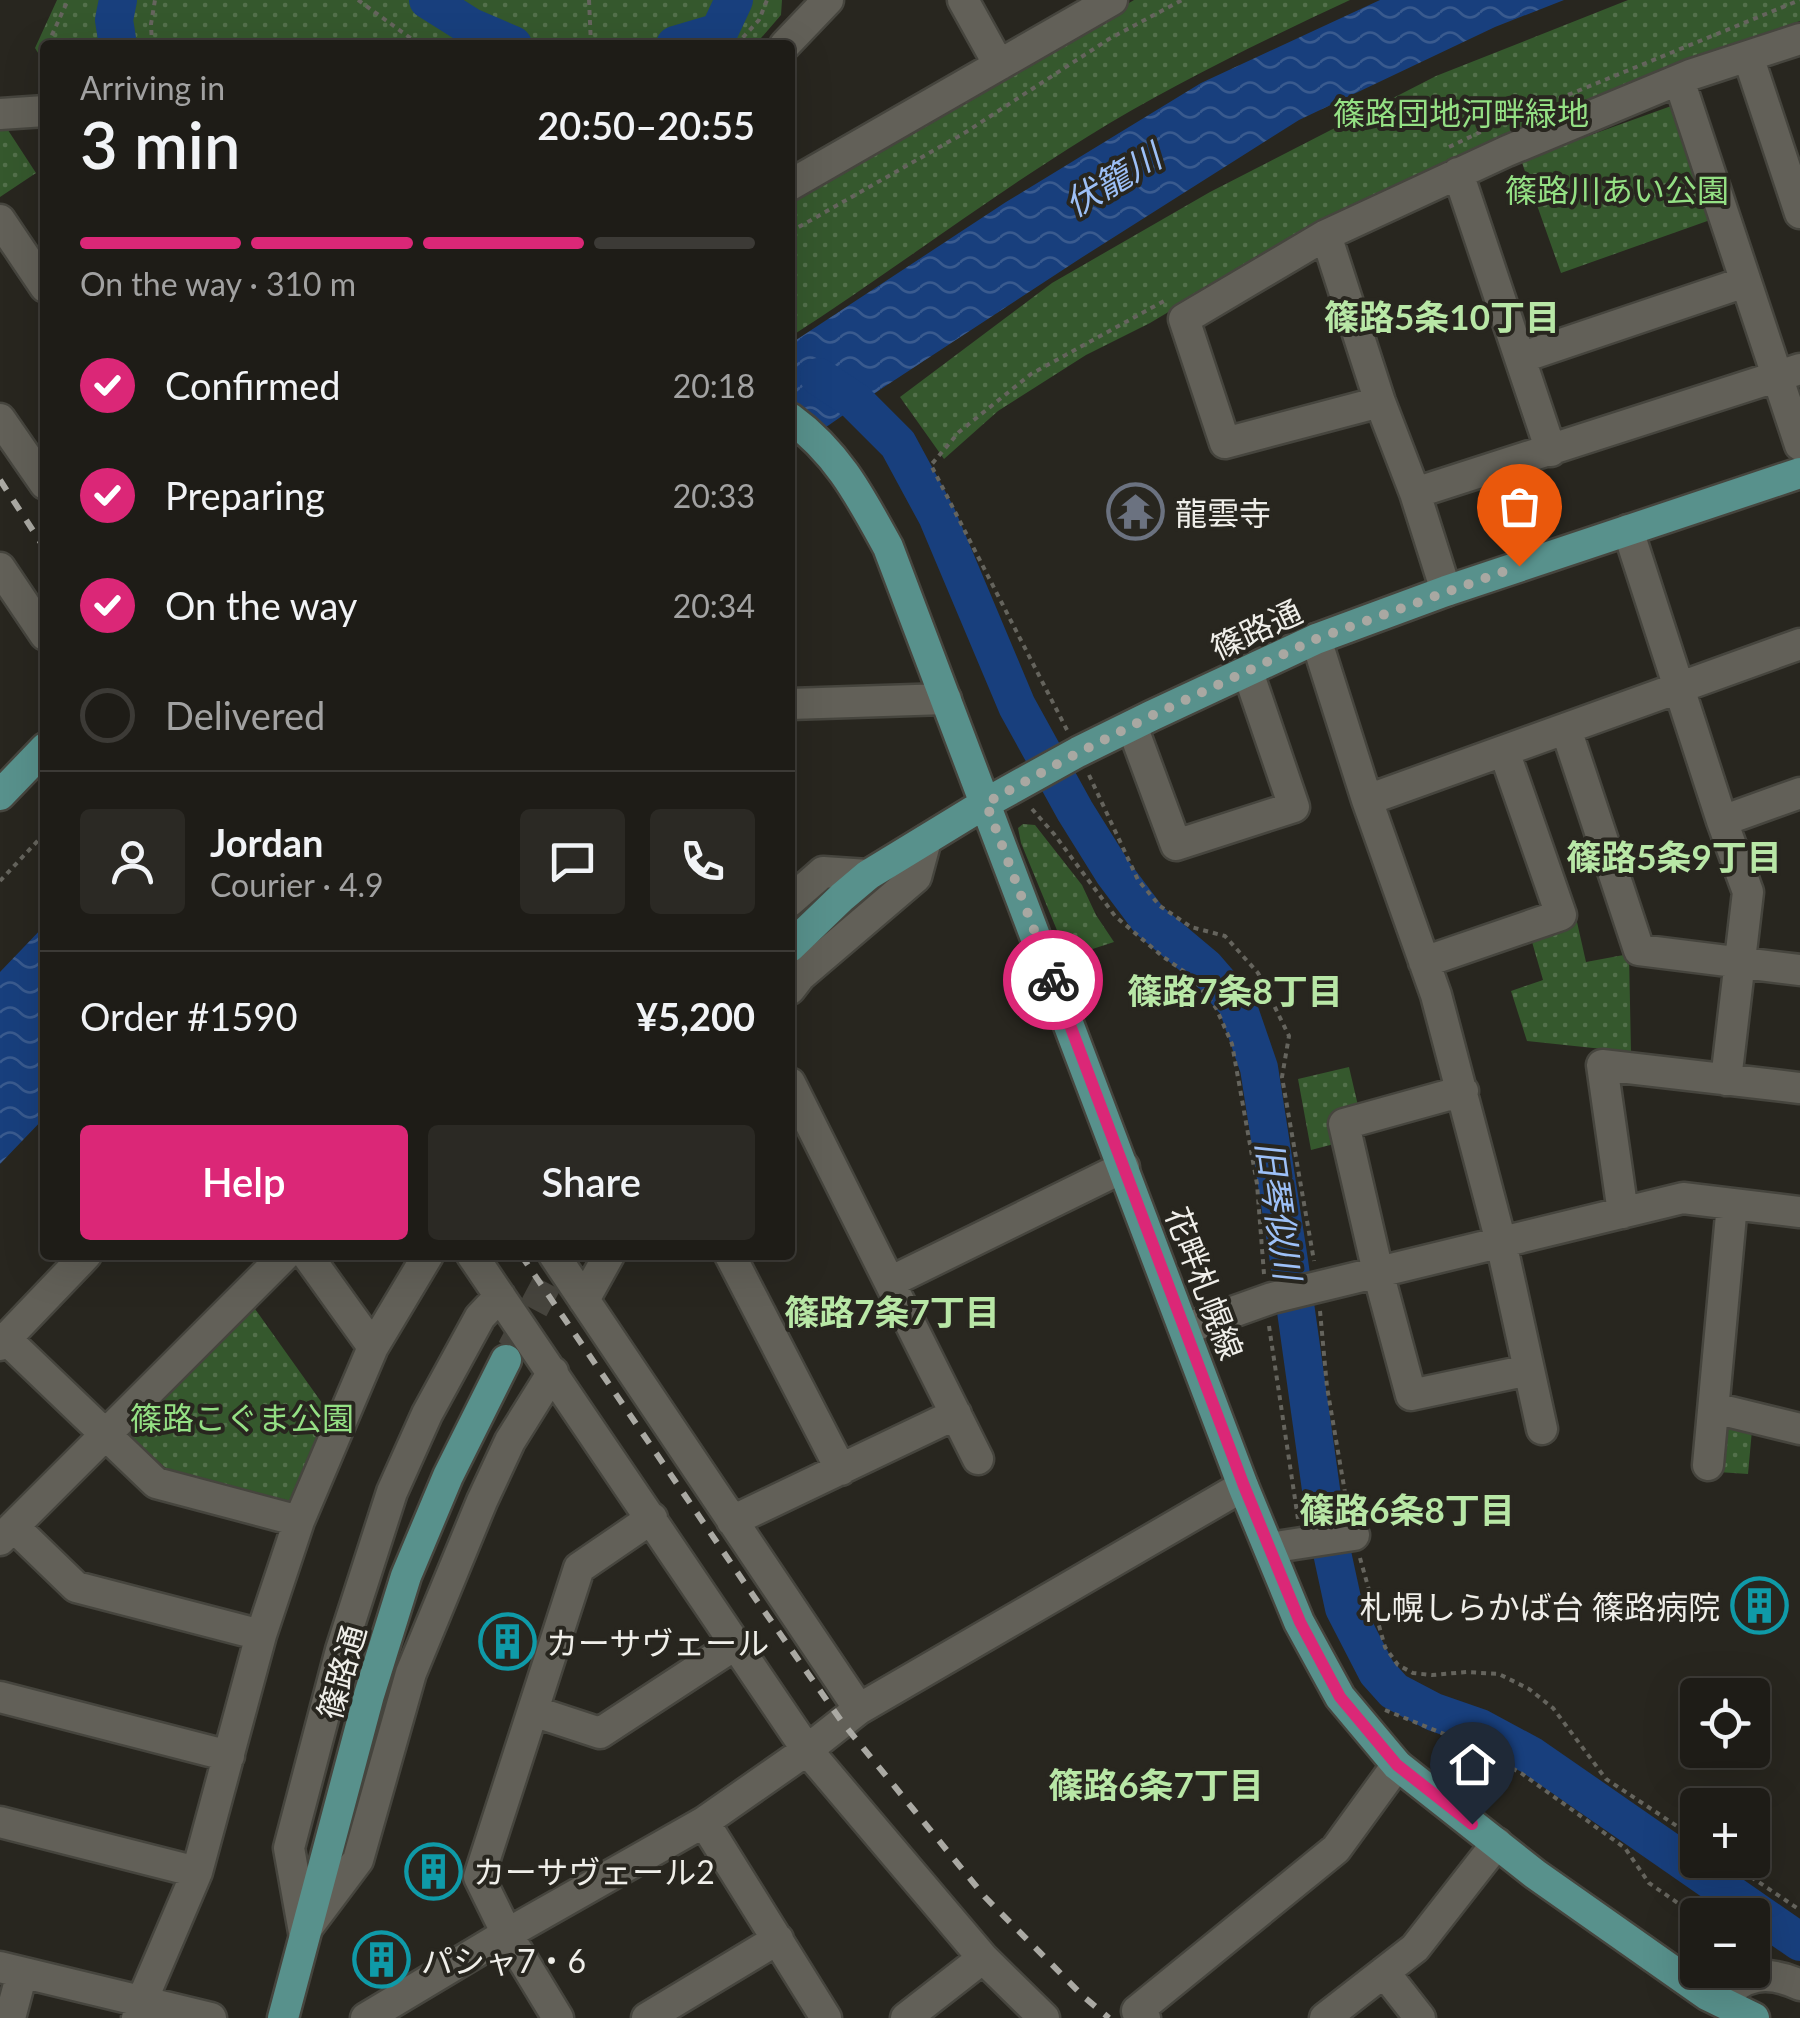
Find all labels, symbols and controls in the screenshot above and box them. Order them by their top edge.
text: Arriving in [80,68,225,107]
park label: 篠路団地河畔緑地 [1333,93,1589,132]
text: 20:50–20:55 [537,102,755,148]
text: 3 min [80,105,240,183]
water label: 伏籠川 [1056,132,1171,224]
park label: 篠路川あい公園 [1505,170,1729,209]
text: On the way · 310 m [80,264,356,303]
district label: 篠路5条10丁目 [1324,295,1560,337]
icon: check [80,358,135,413]
text: Confirmed [165,362,341,408]
text: 20:18 [673,366,755,405]
pin [1477,464,1562,567]
icon: check [80,468,135,523]
text: Preparing [165,472,325,518]
text: 20:33 [673,476,755,515]
icon: bag [1492,479,1547,534]
temple icon: 龍雲寺 [1106,482,1166,542]
place label: 龍雲寺 [1175,493,1271,532]
icon: check [80,578,135,633]
text: On the way [165,582,357,628]
text: 20:34 [673,586,755,625]
street label: 篠路通 [1204,591,1308,667]
text: Delivered [165,692,325,738]
button: person [80,809,185,914]
button: chat [520,809,625,914]
button: phone [650,809,755,914]
text: Jordan [210,819,323,865]
district label: 篠路5条9丁目 [1566,835,1782,877]
text: Courier · 4.9 [210,865,384,904]
courier [1003,930,1103,1030]
icon: bike [1026,953,1081,1008]
district label: 篠路7条8丁目 [1127,969,1343,1011]
text: Order #1590 [80,993,297,1039]
text: ¥5,200 [636,993,755,1039]
button: Help [80,1125,408,1240]
button: Share [428,1125,755,1240]
water label: 旧琴似川 [1249,1138,1311,1286]
street label: 花畔札幌線 [1158,1201,1252,1365]
district label: 篠路7条7丁目 [784,1290,1000,1332]
park label: 篠路こぐま公園 [130,1398,354,1437]
district label: 篠路6条8丁目 [1299,1488,1515,1530]
building icon: 札幌しらかば台 篠路病院 [1729,1576,1789,1636]
place label: 札幌しらかば台 篠路病院 [1360,1587,1720,1626]
building icon: カーサヴェール [477,1612,537,1672]
street label: 篠路通 [309,1620,373,1724]
place label: カーサヴェール [546,1623,769,1662]
map controls [1680,1678,1770,1988]
button: locate [1680,1678,1770,1768]
pin [1430,1722,1515,1825]
icon: home [1445,1737,1500,1792]
district label: 篠路6条7丁目 [1048,1763,1264,1805]
button: + [1680,1788,1770,1878]
building icon: カーサヴェール2 [404,1841,464,1901]
place label: カーサヴェール2 [473,1852,715,1891]
button: − [1680,1898,1770,1988]
building icon: パシャ7・6 [352,1930,412,1990]
place label: パシャ7・6 [421,1941,586,1980]

